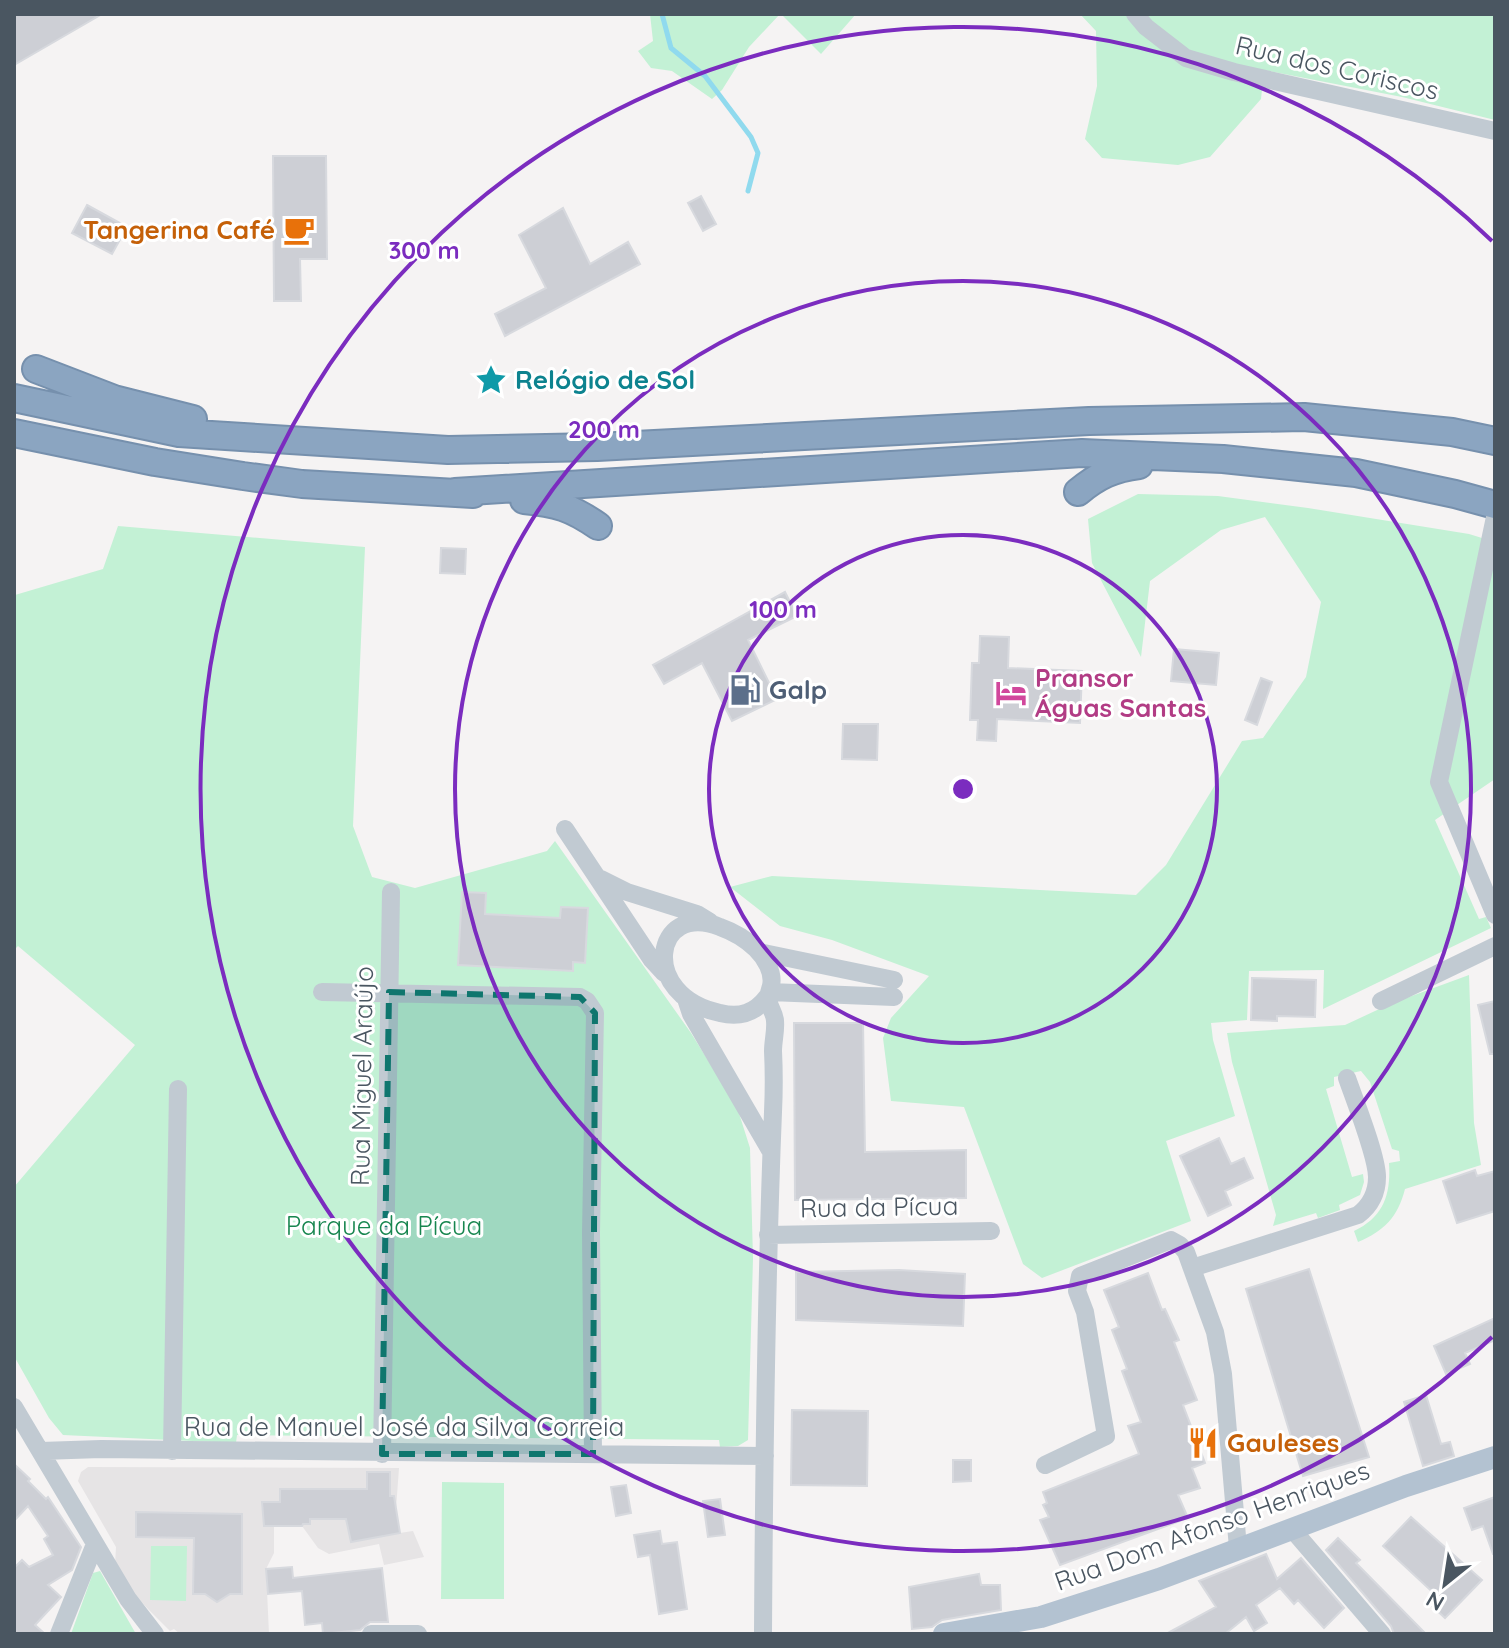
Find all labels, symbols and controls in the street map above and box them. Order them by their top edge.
street label: Rua dos Coriscos [1232,28,1442,107]
place label: Tangerina Café [83,213,275,246]
cafe icon: Tangerina Café [282,213,316,247]
text: 300 m [388,235,460,265]
place icon: Relógio de Sol [474,363,508,397]
place label: Relógio de Sol [515,363,695,396]
text: 200 m [568,414,640,444]
text: 100 m [749,594,817,624]
place label: Pransor Águas Santas [1035,661,1206,724]
fuel station icon: Galp [728,673,762,707]
place label: Galp [769,673,827,706]
hotel icon: Pransor Águas Santas [994,676,1028,710]
centre of rings [949,775,977,803]
street label: Rua Miguel Araújo [343,966,380,1186]
street label: Rua da Pícua [799,1189,959,1224]
park label: Parque da Pícua [286,1209,482,1242]
street label: Rua de Manuel José da Silva Correia [184,1410,624,1443]
restaurant icon: Gauleses [1186,1426,1220,1460]
place label: Gauleses [1227,1426,1339,1459]
street label: Rua Dom Afonso Henriques [1050,1453,1374,1598]
north arrow [1405,1544,1485,1624]
text: N [1421,1585,1449,1617]

